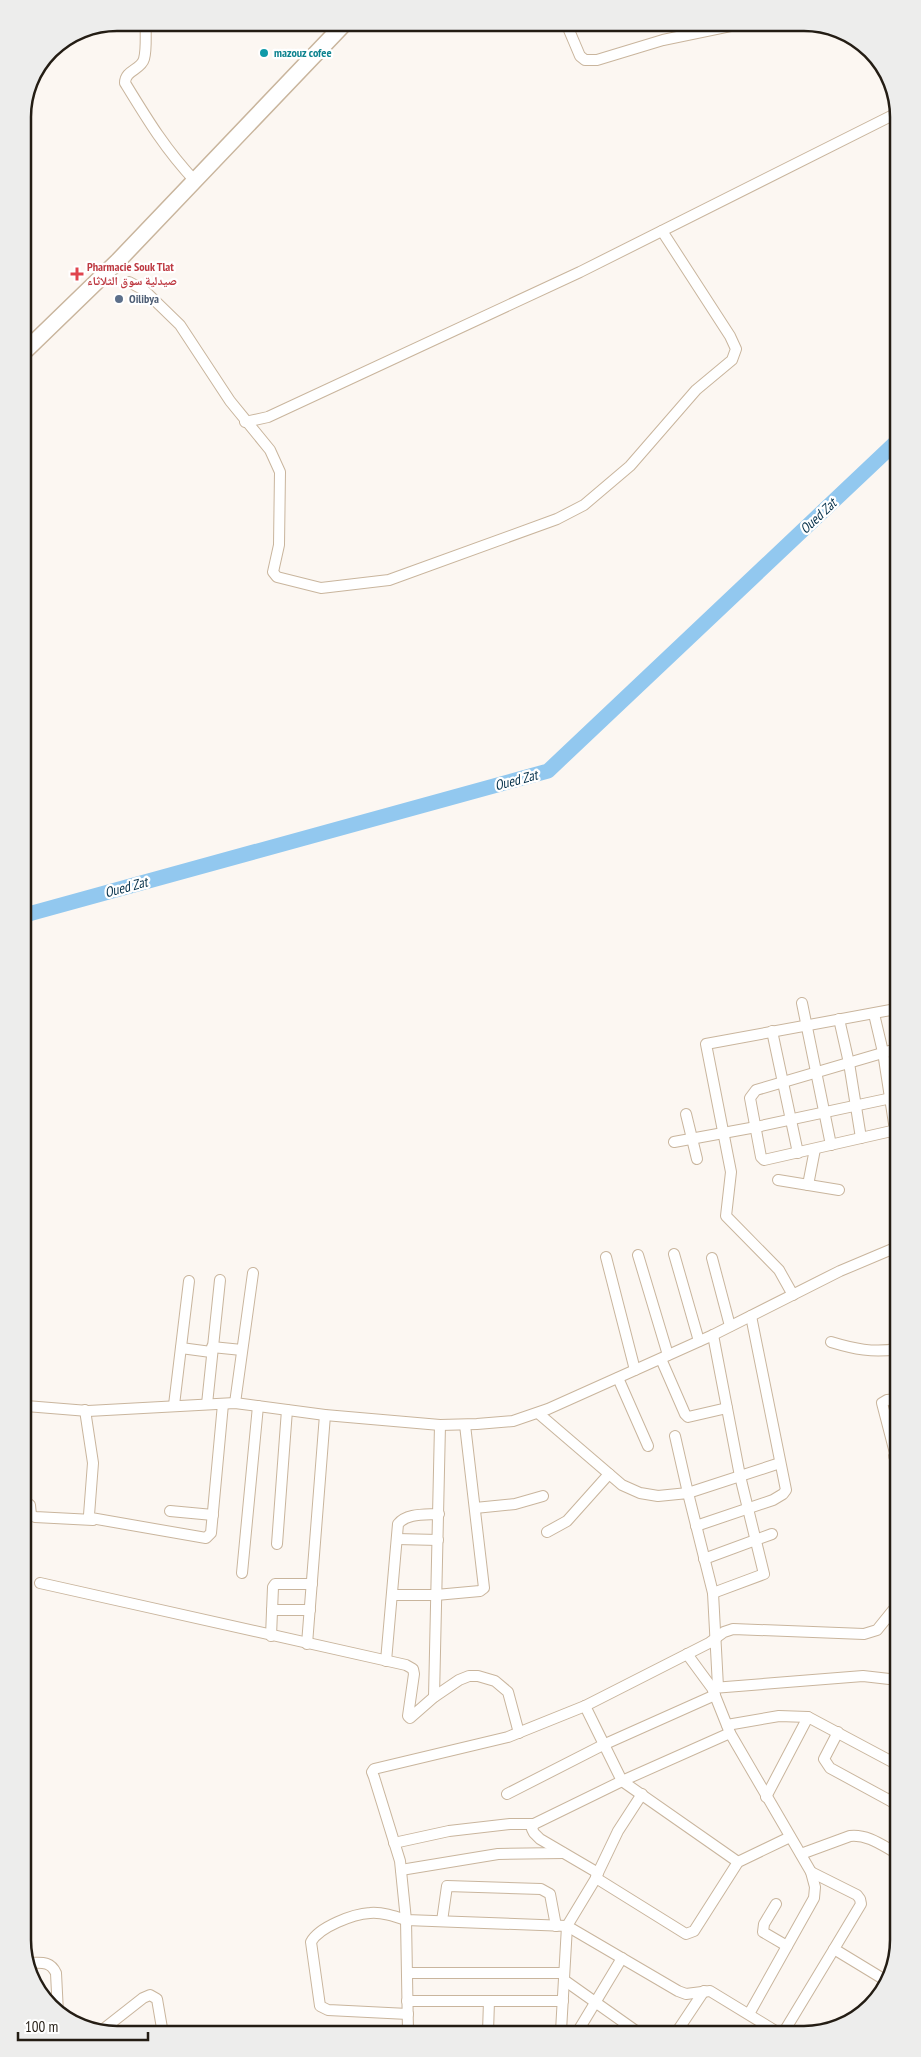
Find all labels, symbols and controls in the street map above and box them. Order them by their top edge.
place label: mazouz cofee [274,45,332,60]
marker: mazouz cofee [258,47,270,59]
place label: Pharmacie Souk Tlat صيدلية سوق الثلاثاء [87,259,177,289]
marker: Pharmacie Souk Tlat صيدلية سوق الثلاثاء [71,268,83,280]
place label: Oilibya [129,291,159,306]
marker: Oilibya [113,293,125,305]
water label: Oued Zat [796,493,842,537]
water label: Oued Zat [493,765,542,794]
water label: Oued Zat [103,872,152,901]
scale bar [18,2010,148,2042]
text: 100 m [25,2017,58,2036]

